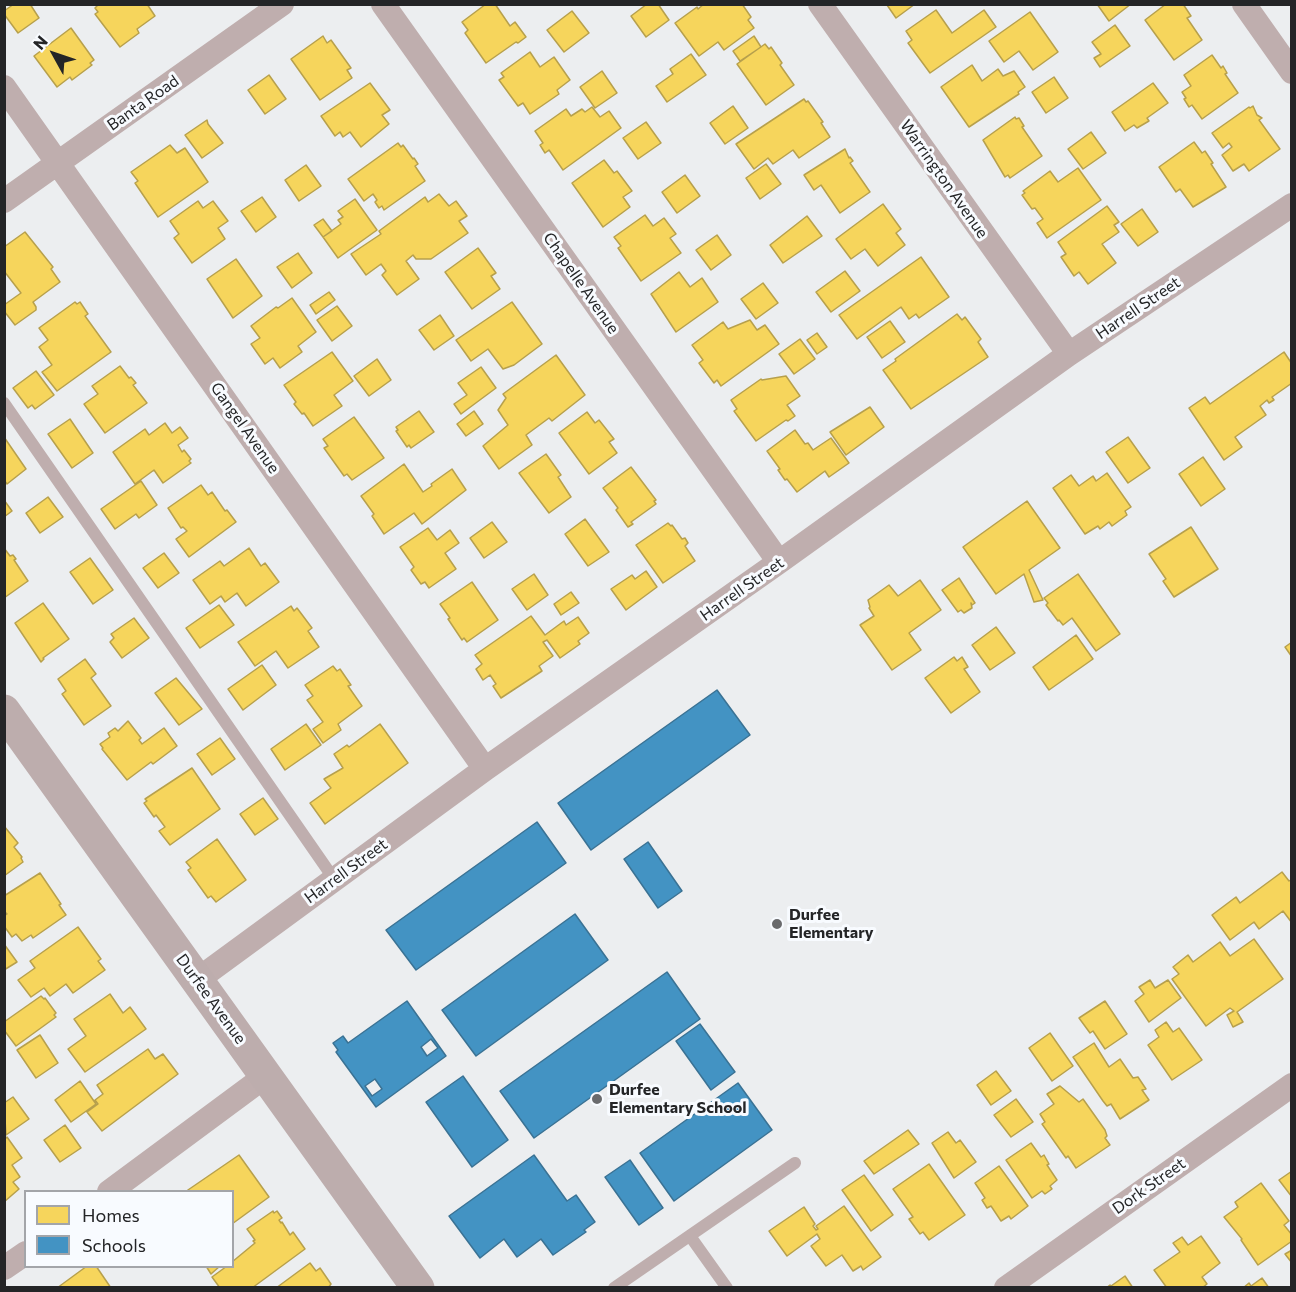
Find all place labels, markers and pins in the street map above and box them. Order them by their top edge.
place label: Durfee Elementary [789,905,874,943]
marker: Durfee Elementary [770,917,784,931]
place label: Durfee Elementary School [609,1080,747,1118]
marker: Durfee Elementary School [590,1092,604,1106]

